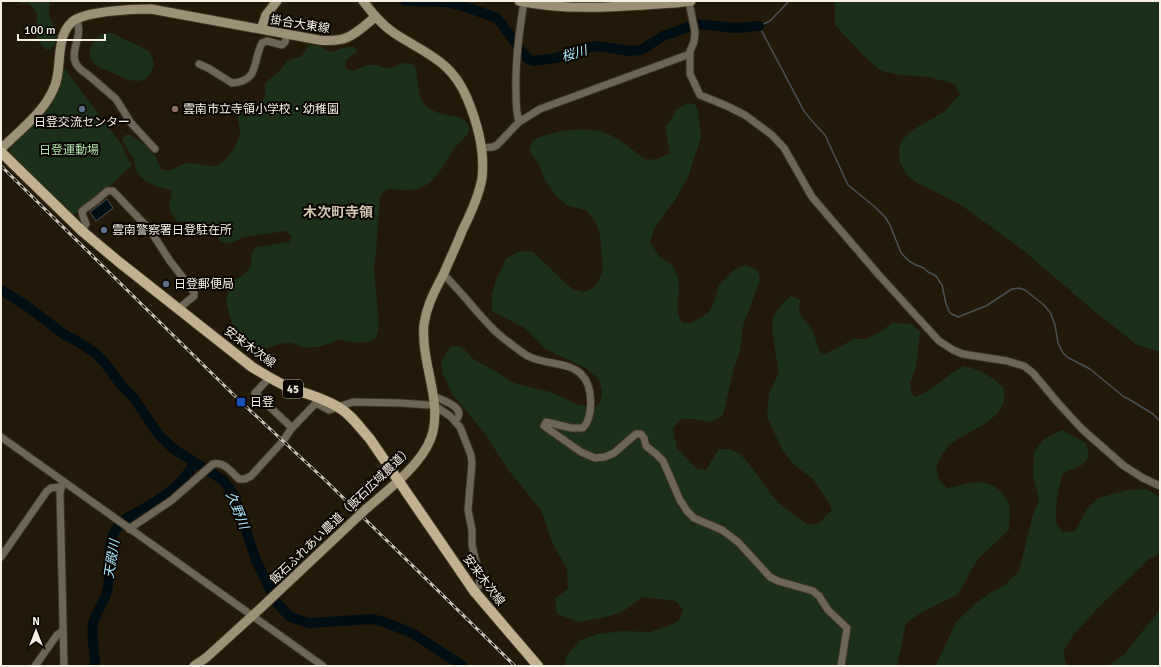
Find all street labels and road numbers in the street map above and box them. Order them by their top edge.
street label: 掛合大東線 [269,12,331,37]
street label: 安来木次線 [221,324,278,371]
road number: 45 [283,380,303,398]
street label: 飯石ふれあい農道（飯石広域農道） [267,443,416,587]
street label: 安来木次線 [460,552,508,609]

